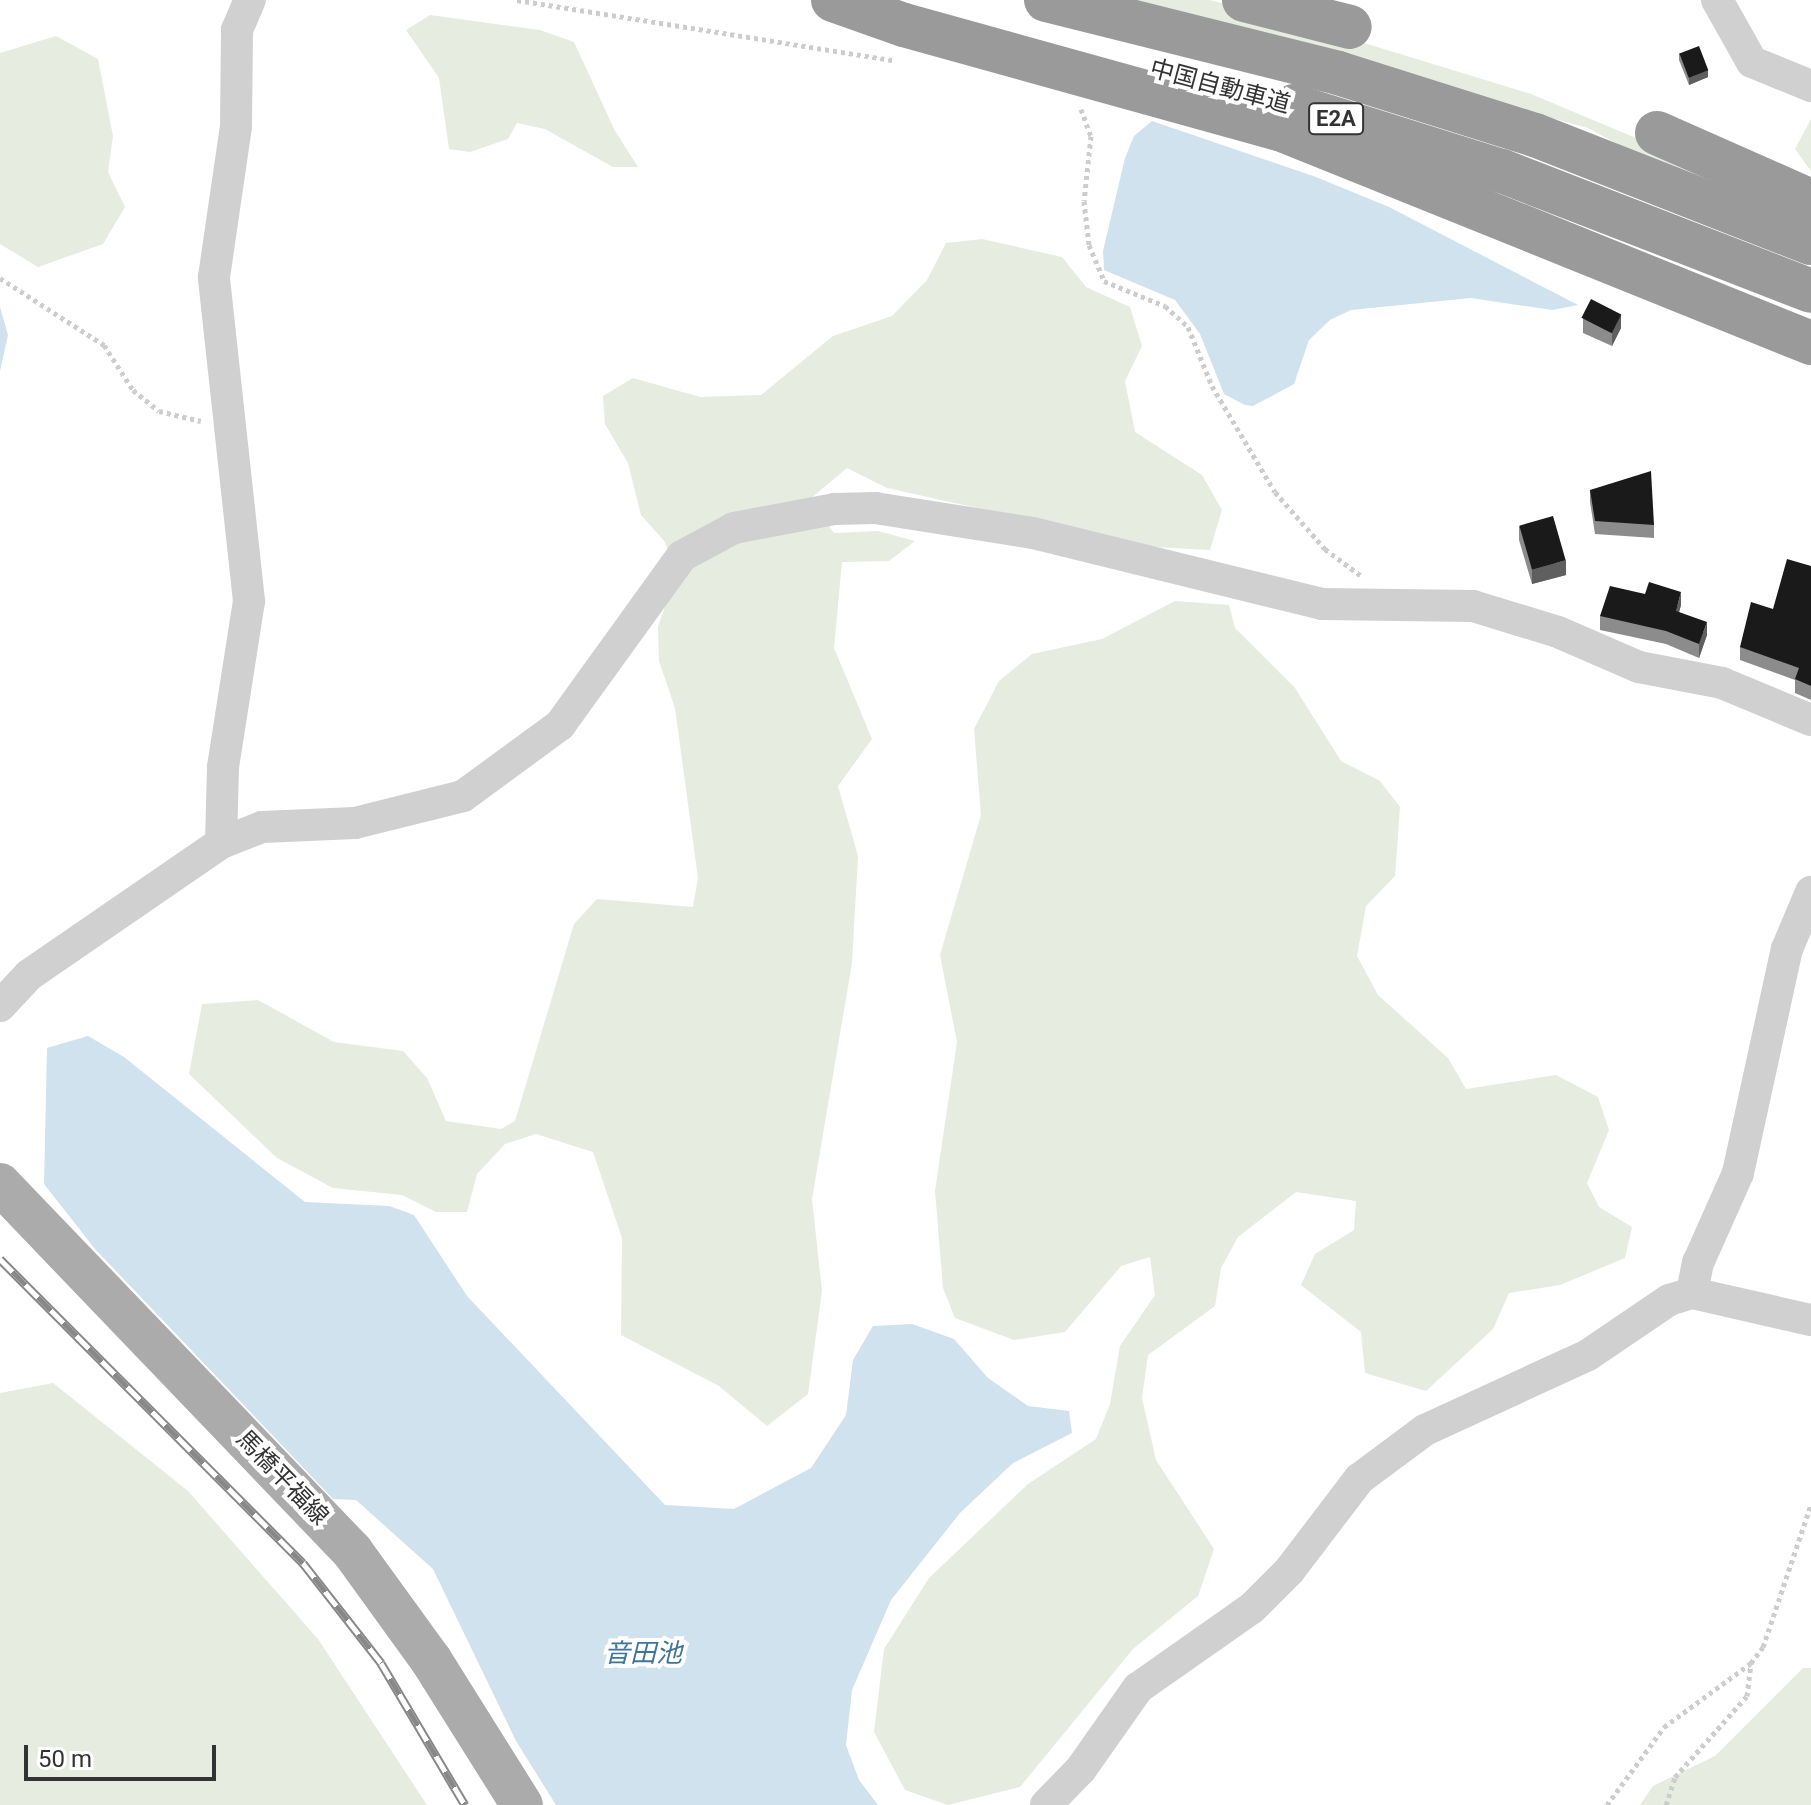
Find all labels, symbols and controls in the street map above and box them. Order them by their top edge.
street label: 中国自動車道 [1147,54,1293,120]
road number: E2A [1308,101,1364,137]
street label: 馬橋平福線 [230,1425,334,1531]
water label: 音田池 [604,1638,682,1670]
scale bar [28,1729,220,1779]
text: 50 m [38,1745,92,1773]

